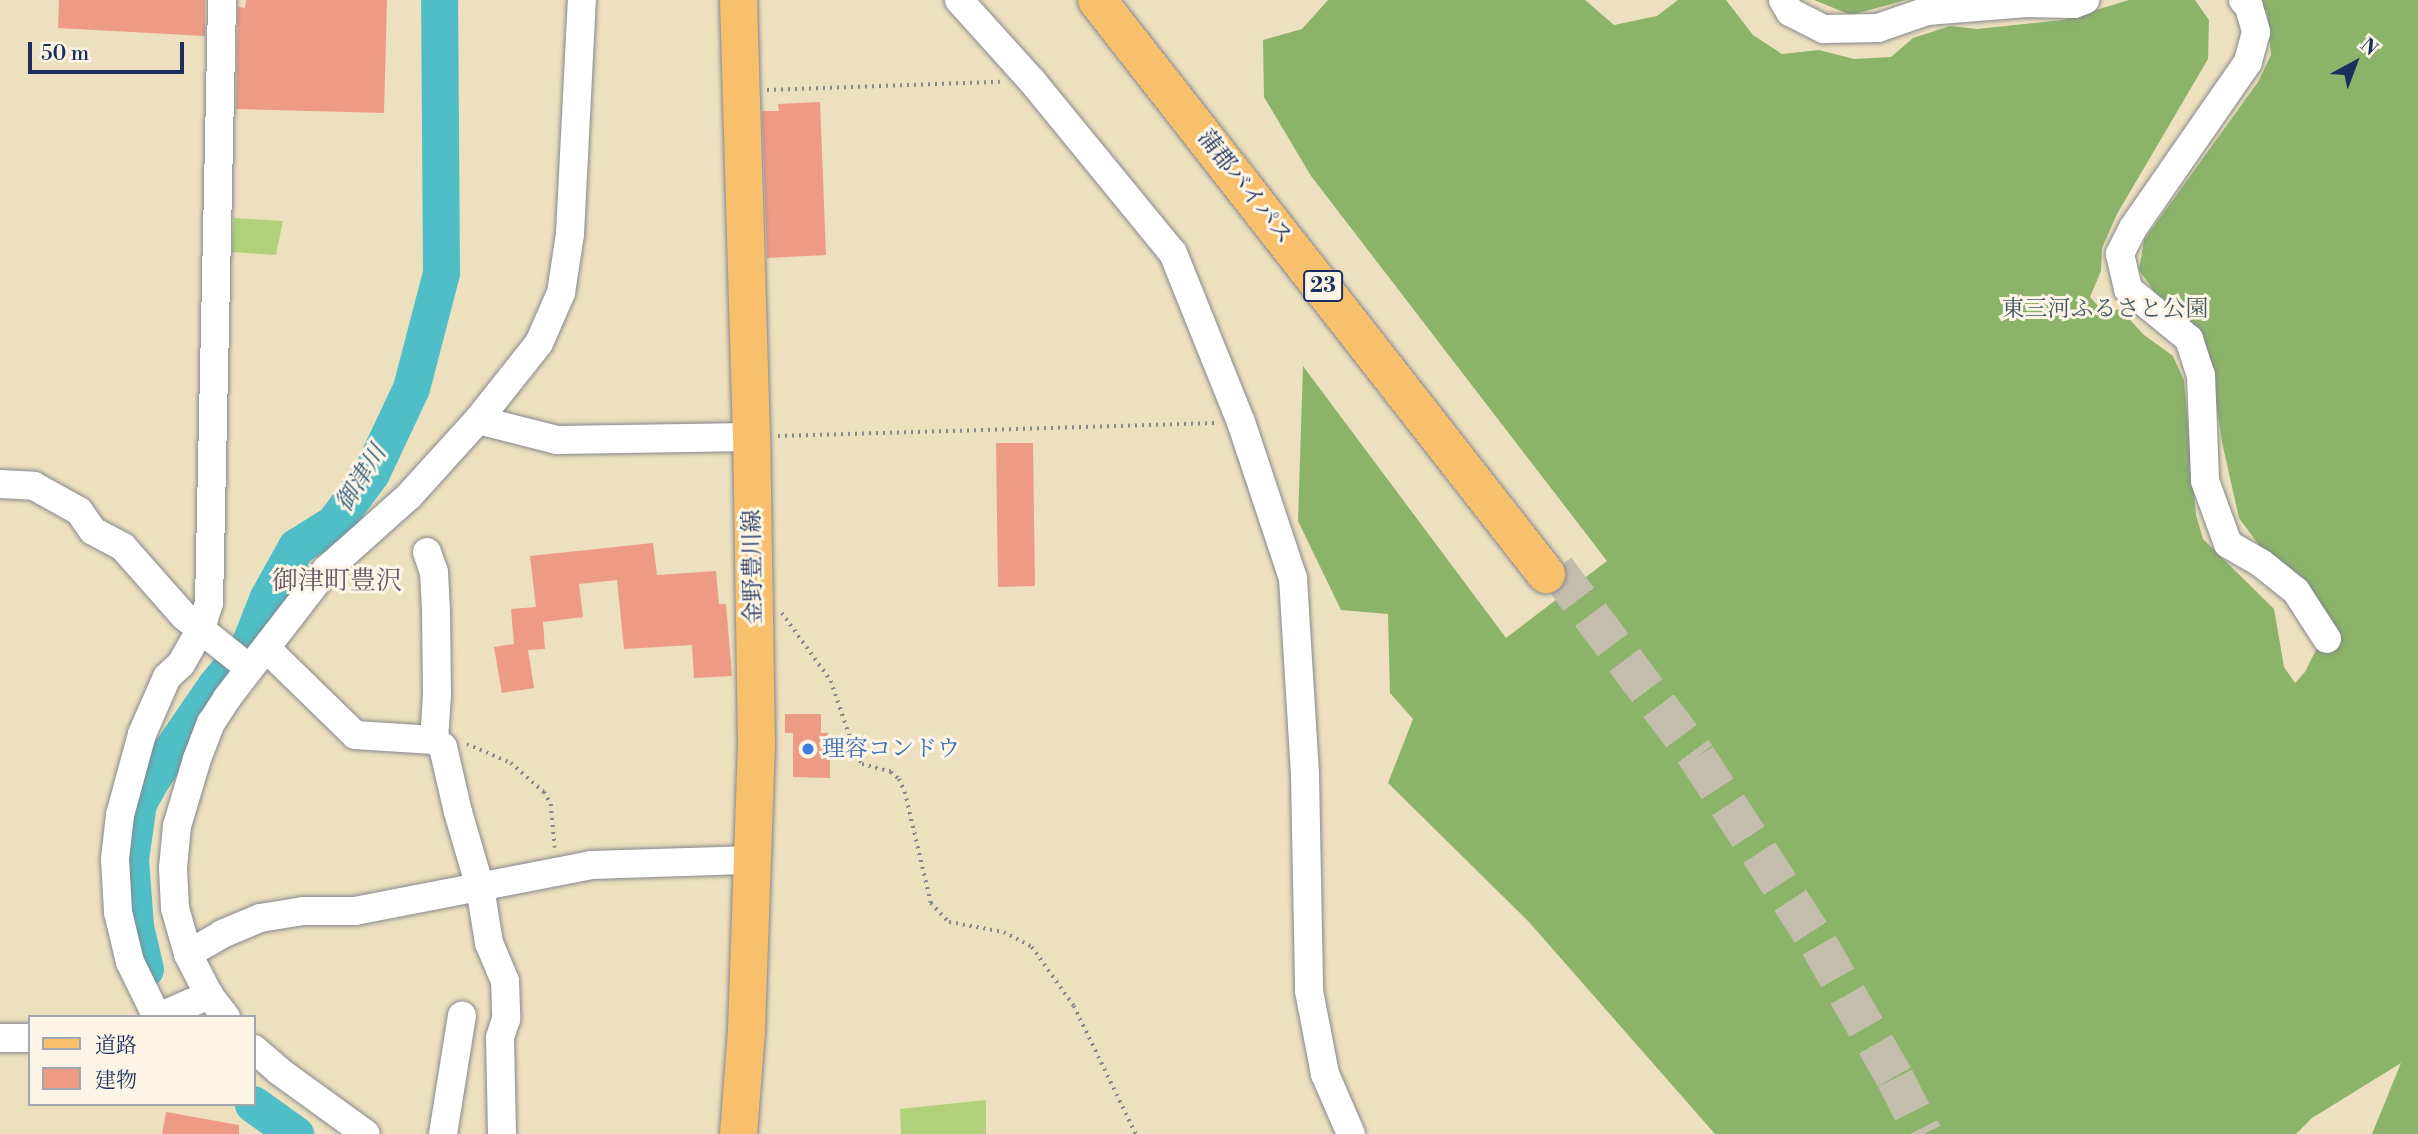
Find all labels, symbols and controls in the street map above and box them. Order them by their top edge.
scale bar [32,28,187,72]
north arrow [2320,28,2390,98]
text: N [2355,33,2382,61]
text: 50 m [41,41,89,67]
street label: 蒲郡バイパス [1192,124,1298,250]
road number: 23 [1302,268,1344,304]
park label: 東三河ふるさと公園 [2002,295,2208,323]
water label: 御津川 [331,441,393,517]
street label: 金野豊川線 [738,509,768,625]
district label: 御津町豊沢 [272,566,402,598]
place label: 理容コンドウ [822,735,960,763]
marker: 理容コンドウ [800,741,816,757]
legend [28,1015,256,1106]
text: 道路 [95,1033,137,1059]
text: 建物 [95,1068,137,1094]

